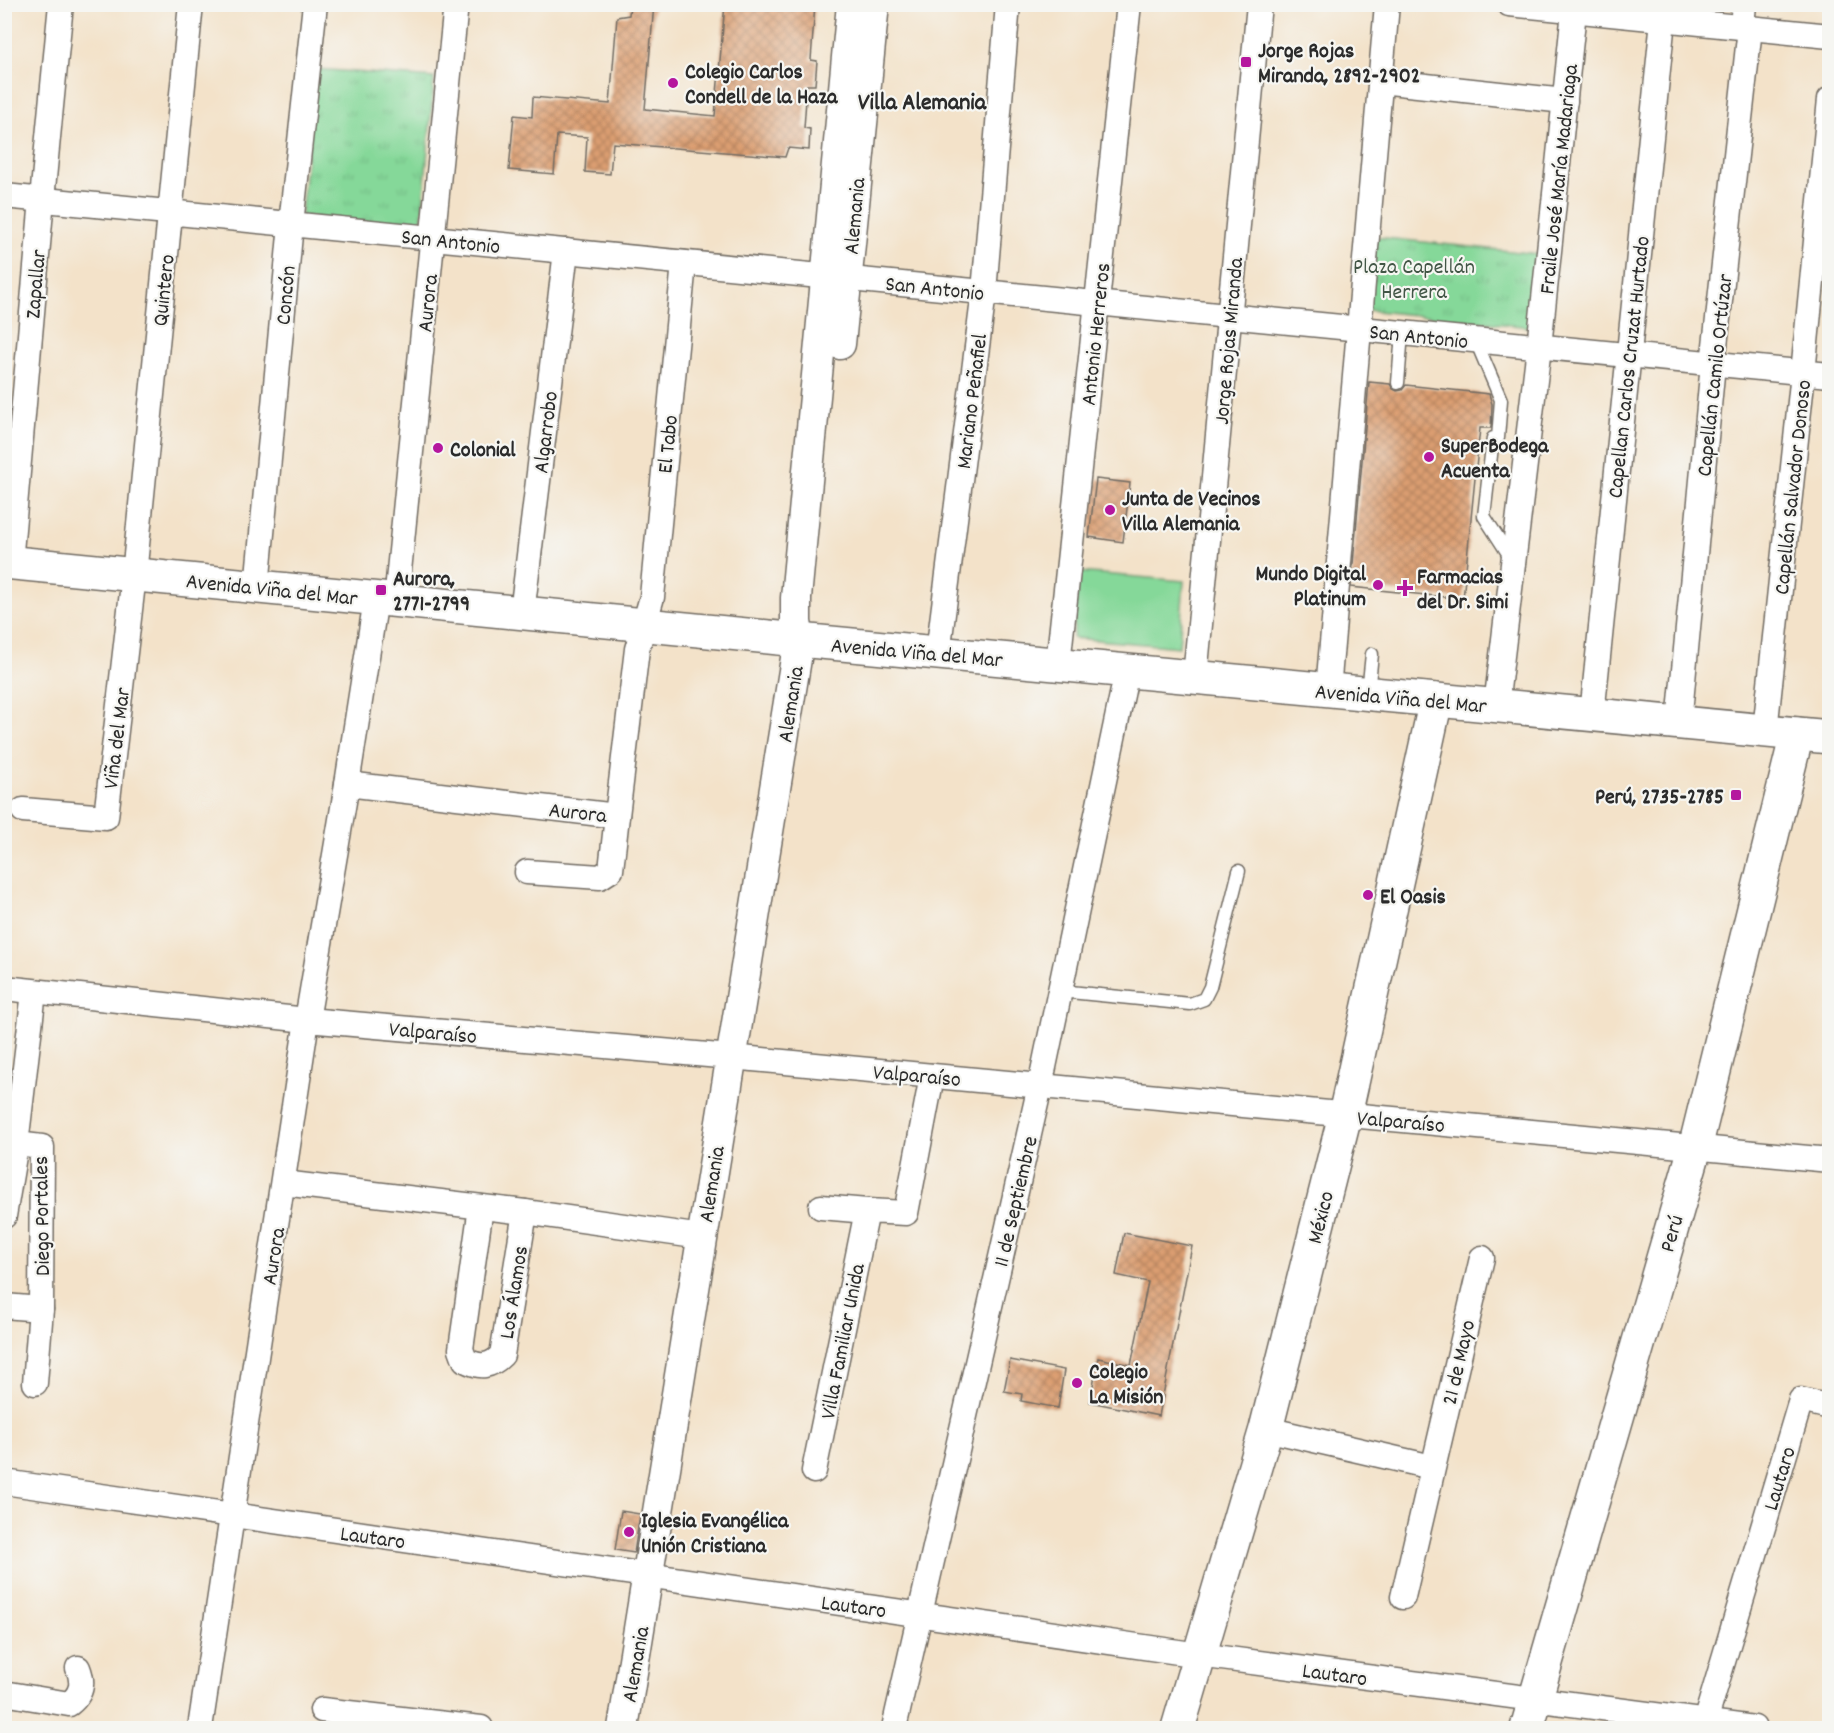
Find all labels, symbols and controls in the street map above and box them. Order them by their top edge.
place label: Jorge Rojas Miranda, 2892-2902 [1258,37,1420,93]
marker: Jorge Rojas Miranda, 2892-2902 [1239,55,1253,69]
place label: Colegio Carlos Condell de la Haza [685,58,838,114]
street label: Fraile José María Madariaga [1533,62,1588,296]
marker: Colegio Carlos Condell de la Haza [666,76,680,90]
district label: Villa Alemania [858,87,987,121]
street label: Alemania [838,176,875,256]
street label: San Antonio [400,223,502,264]
street label: Capellan Carlos Cruzat Hurtado [1601,235,1660,500]
street label: Zapallar [19,248,56,320]
street label: Quintero [146,253,185,328]
park label: Plaza Capellán Herrera [1353,253,1475,309]
street label: Jorge Rojas Miranda [1208,256,1253,426]
street label: Antonio Herreros [1075,262,1120,407]
street label: Concón [269,264,306,326]
street label: San Antonio [884,270,986,311]
street label: Aurora [411,272,448,334]
street label: Capellán Camilo Ortúzar [1690,272,1743,478]
street label: San Antonio [1368,318,1470,359]
street label: Mariano Peñafiel [950,332,997,471]
street label: Capellán Salvador Donoso [1768,378,1821,596]
street label: Algarrobo [527,390,568,475]
street label: El Tabo [651,414,688,475]
place label: SuperBodega Acuenta [1441,432,1549,488]
place label: Colonial [450,436,516,467]
marker: Colonial [431,441,445,455]
marker: SuperBodega Acuenta [1422,450,1436,464]
place label: Junta de Vecinos Villa Alemania [1122,485,1261,541]
marker: Junta de Vecinos Villa Alemania [1103,503,1117,517]
place label: Mundo Digital Platinum [1256,560,1367,616]
place label: Farmacias del Dr. Simi [1417,563,1508,619]
place label: Aurora, 2771-2799 [393,565,470,621]
street label: Avenida Viña del Mar [184,567,360,616]
marker: Mundo Digital Platinum [1371,578,1385,592]
marker: Farmacias del Dr. Simi [1398,581,1412,595]
marker: Aurora, 2771-2799 [374,583,388,597]
street label: Avenida Viña del Mar [829,632,1005,678]
street label: Alemania [771,663,814,745]
street label: Avenida Viña del Mar [1313,678,1489,724]
street label: Viña del Mar [97,685,140,791]
place label: Perú, 2735-2785 [1595,783,1724,814]
marker: Perú, 2735-2785 [1729,788,1743,802]
street label: Aurora [547,796,609,833]
place label: El Oasis [1380,883,1446,914]
marker: El Oasis [1361,888,1375,902]
street label: Valparaíso [387,1015,478,1054]
street label: Valparaíso [871,1058,962,1097]
street label: Valparaíso [1355,1104,1446,1143]
street label: 11 de Septiembre [987,1133,1048,1270]
street label: Alemania [692,1143,735,1225]
street label: Diego Portales [27,1156,60,1276]
street label: México [1301,1188,1344,1247]
street label: Perú [1653,1212,1693,1256]
street label: Aurora [256,1225,295,1288]
street label: Los Álamos [493,1244,538,1341]
street label: Villa Familiar Unida [814,1261,875,1422]
street label: 21 de Mayo [1436,1317,1485,1408]
place label: Colegio La Misión [1089,1358,1164,1414]
marker: Colegio La Misión [1070,1376,1084,1390]
street label: Lautaro [1757,1443,1806,1515]
place label: Iglesia Evangélica Unión Cristiana [641,1507,789,1563]
street label: Lautaro [338,1520,407,1559]
marker: Iglesia Evangélica Unión Cristiana [622,1525,636,1539]
street label: Lautaro [819,1589,888,1628]
street label: Alemania [616,1623,660,1705]
street label: Lautaro [1300,1657,1369,1696]

